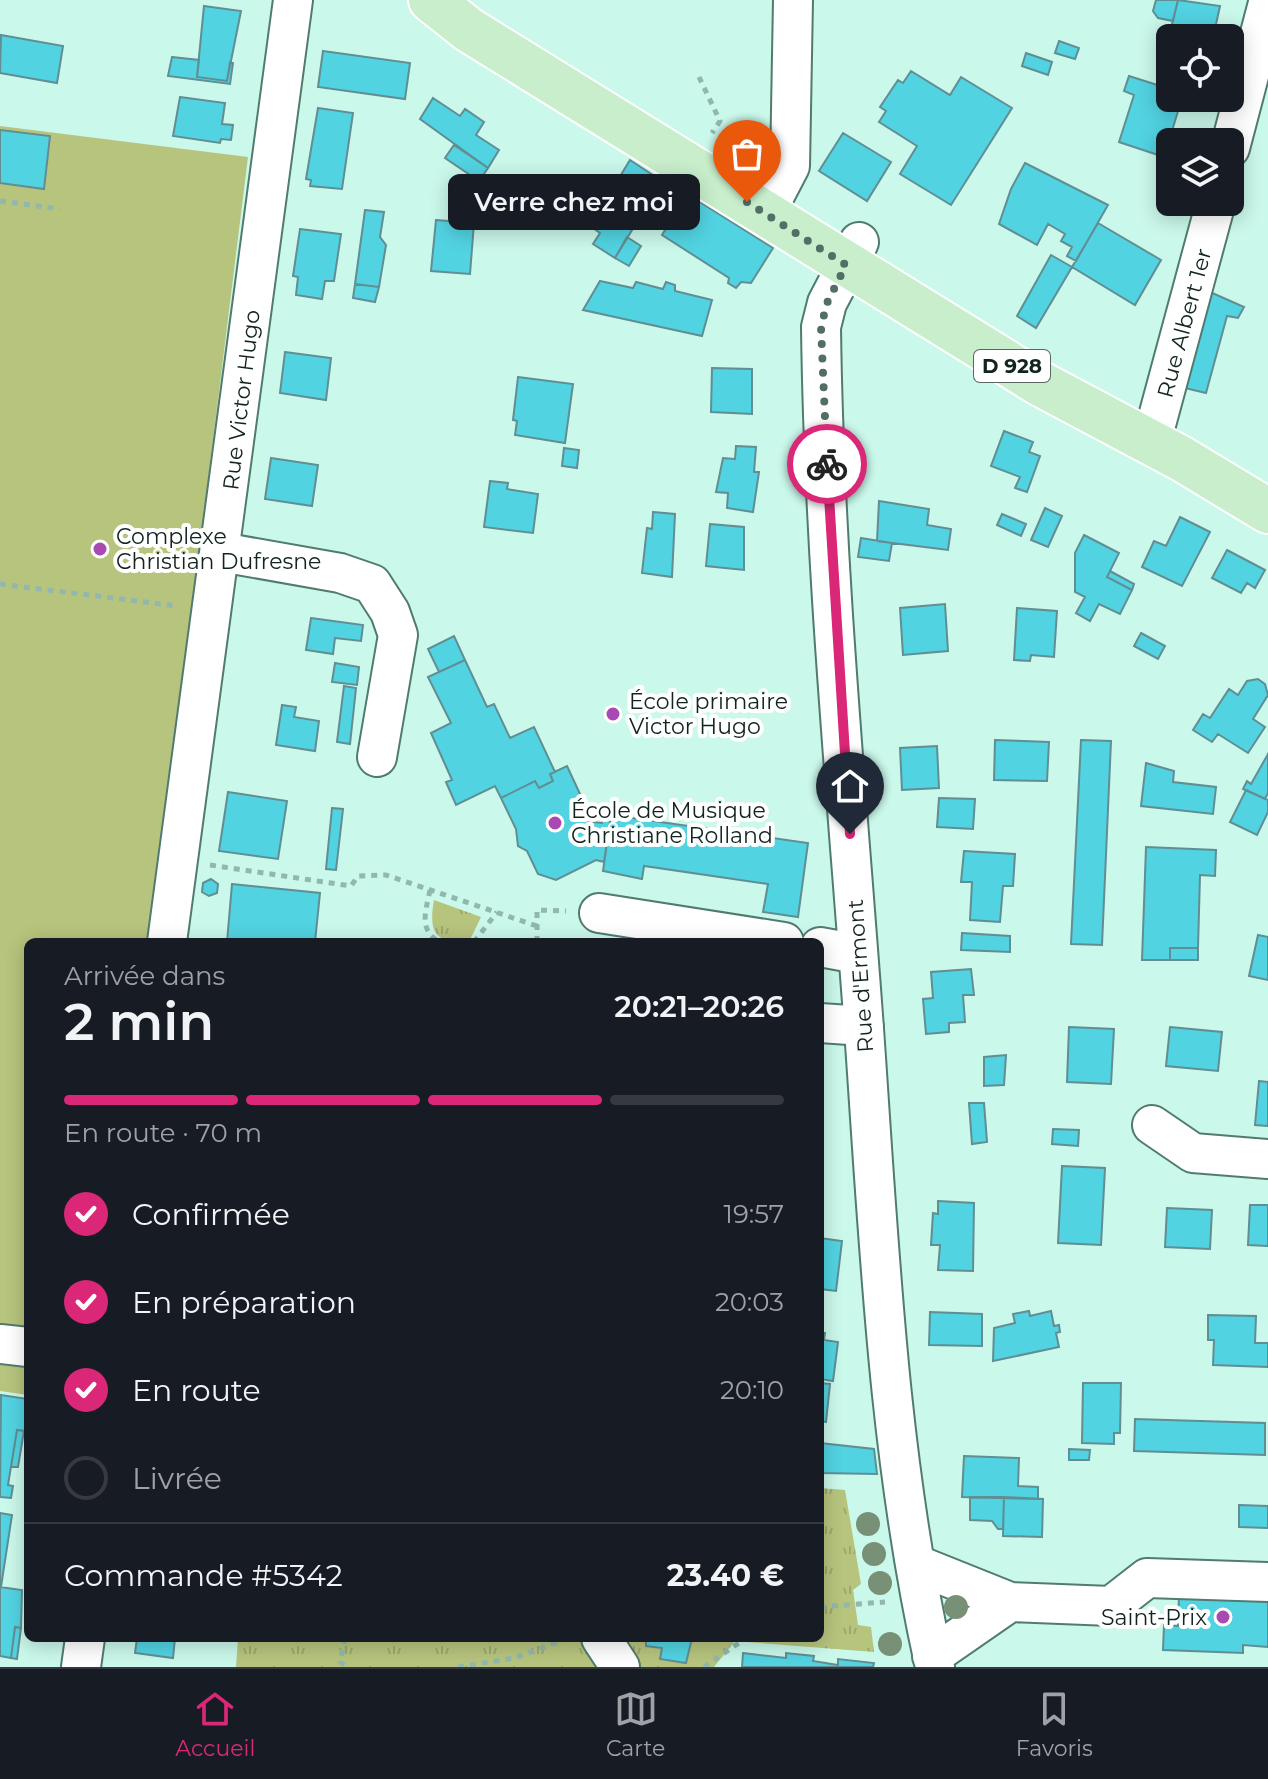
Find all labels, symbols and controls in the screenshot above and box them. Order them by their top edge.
map controls [1156,24,1244,216]
button: locate [1156,24,1244,112]
pin [713,120,781,202]
button: layers [1156,128,1244,216]
icon: bag [725,132,769,176]
callout: Verre chez moi [447,174,699,230]
text: Verre chez moi [474,186,674,218]
street label: Rue Albert 1er [1152,245,1217,401]
street label: Rue Victor Hugo [217,308,266,492]
road number: D 928 [974,350,1050,382]
courier [787,424,867,504]
icon: bike [805,442,849,486]
place label: Complexe Christian Dufresne [116,523,321,575]
marker: Complexe Christian Dufresne [91,540,109,558]
place label: École primaire Victor Hugo [629,688,788,740]
marker: École primaire Victor Hugo [604,705,622,723]
pin [816,752,884,834]
icon: home [828,764,872,808]
place label: École de Musique Christiane Rolland [571,797,773,849]
marker: École de Musique Christiane Rolland [546,814,564,832]
street label: Rue d'Ermont [842,898,879,1053]
text: Arrivée dans [64,960,225,992]
text: 20:21–20:26 [614,988,784,1025]
text: 2 min [64,990,214,1053]
text: En route · 70 m [64,1117,262,1149]
icon: check [64,1192,108,1236]
text: Confirmée [132,1196,290,1233]
text: 19:57 [724,1198,784,1230]
icon: check [64,1280,108,1324]
text: En préparation [132,1284,356,1321]
text: 20:03 [715,1286,784,1318]
icon: check [64,1368,108,1412]
text: En route [132,1372,261,1409]
text: 20:10 [720,1374,784,1406]
text: Livrée [132,1460,222,1497]
text: Commande #5342 [64,1557,343,1594]
text: 23.40 € [667,1557,784,1594]
place label: Saint-Prix [1101,1604,1207,1631]
marker: Saint-Prix [1214,1608,1232,1626]
tab: Accueil [175,1687,255,1762]
tab: Carte [606,1687,665,1762]
tab: Favoris [1016,1687,1093,1762]

